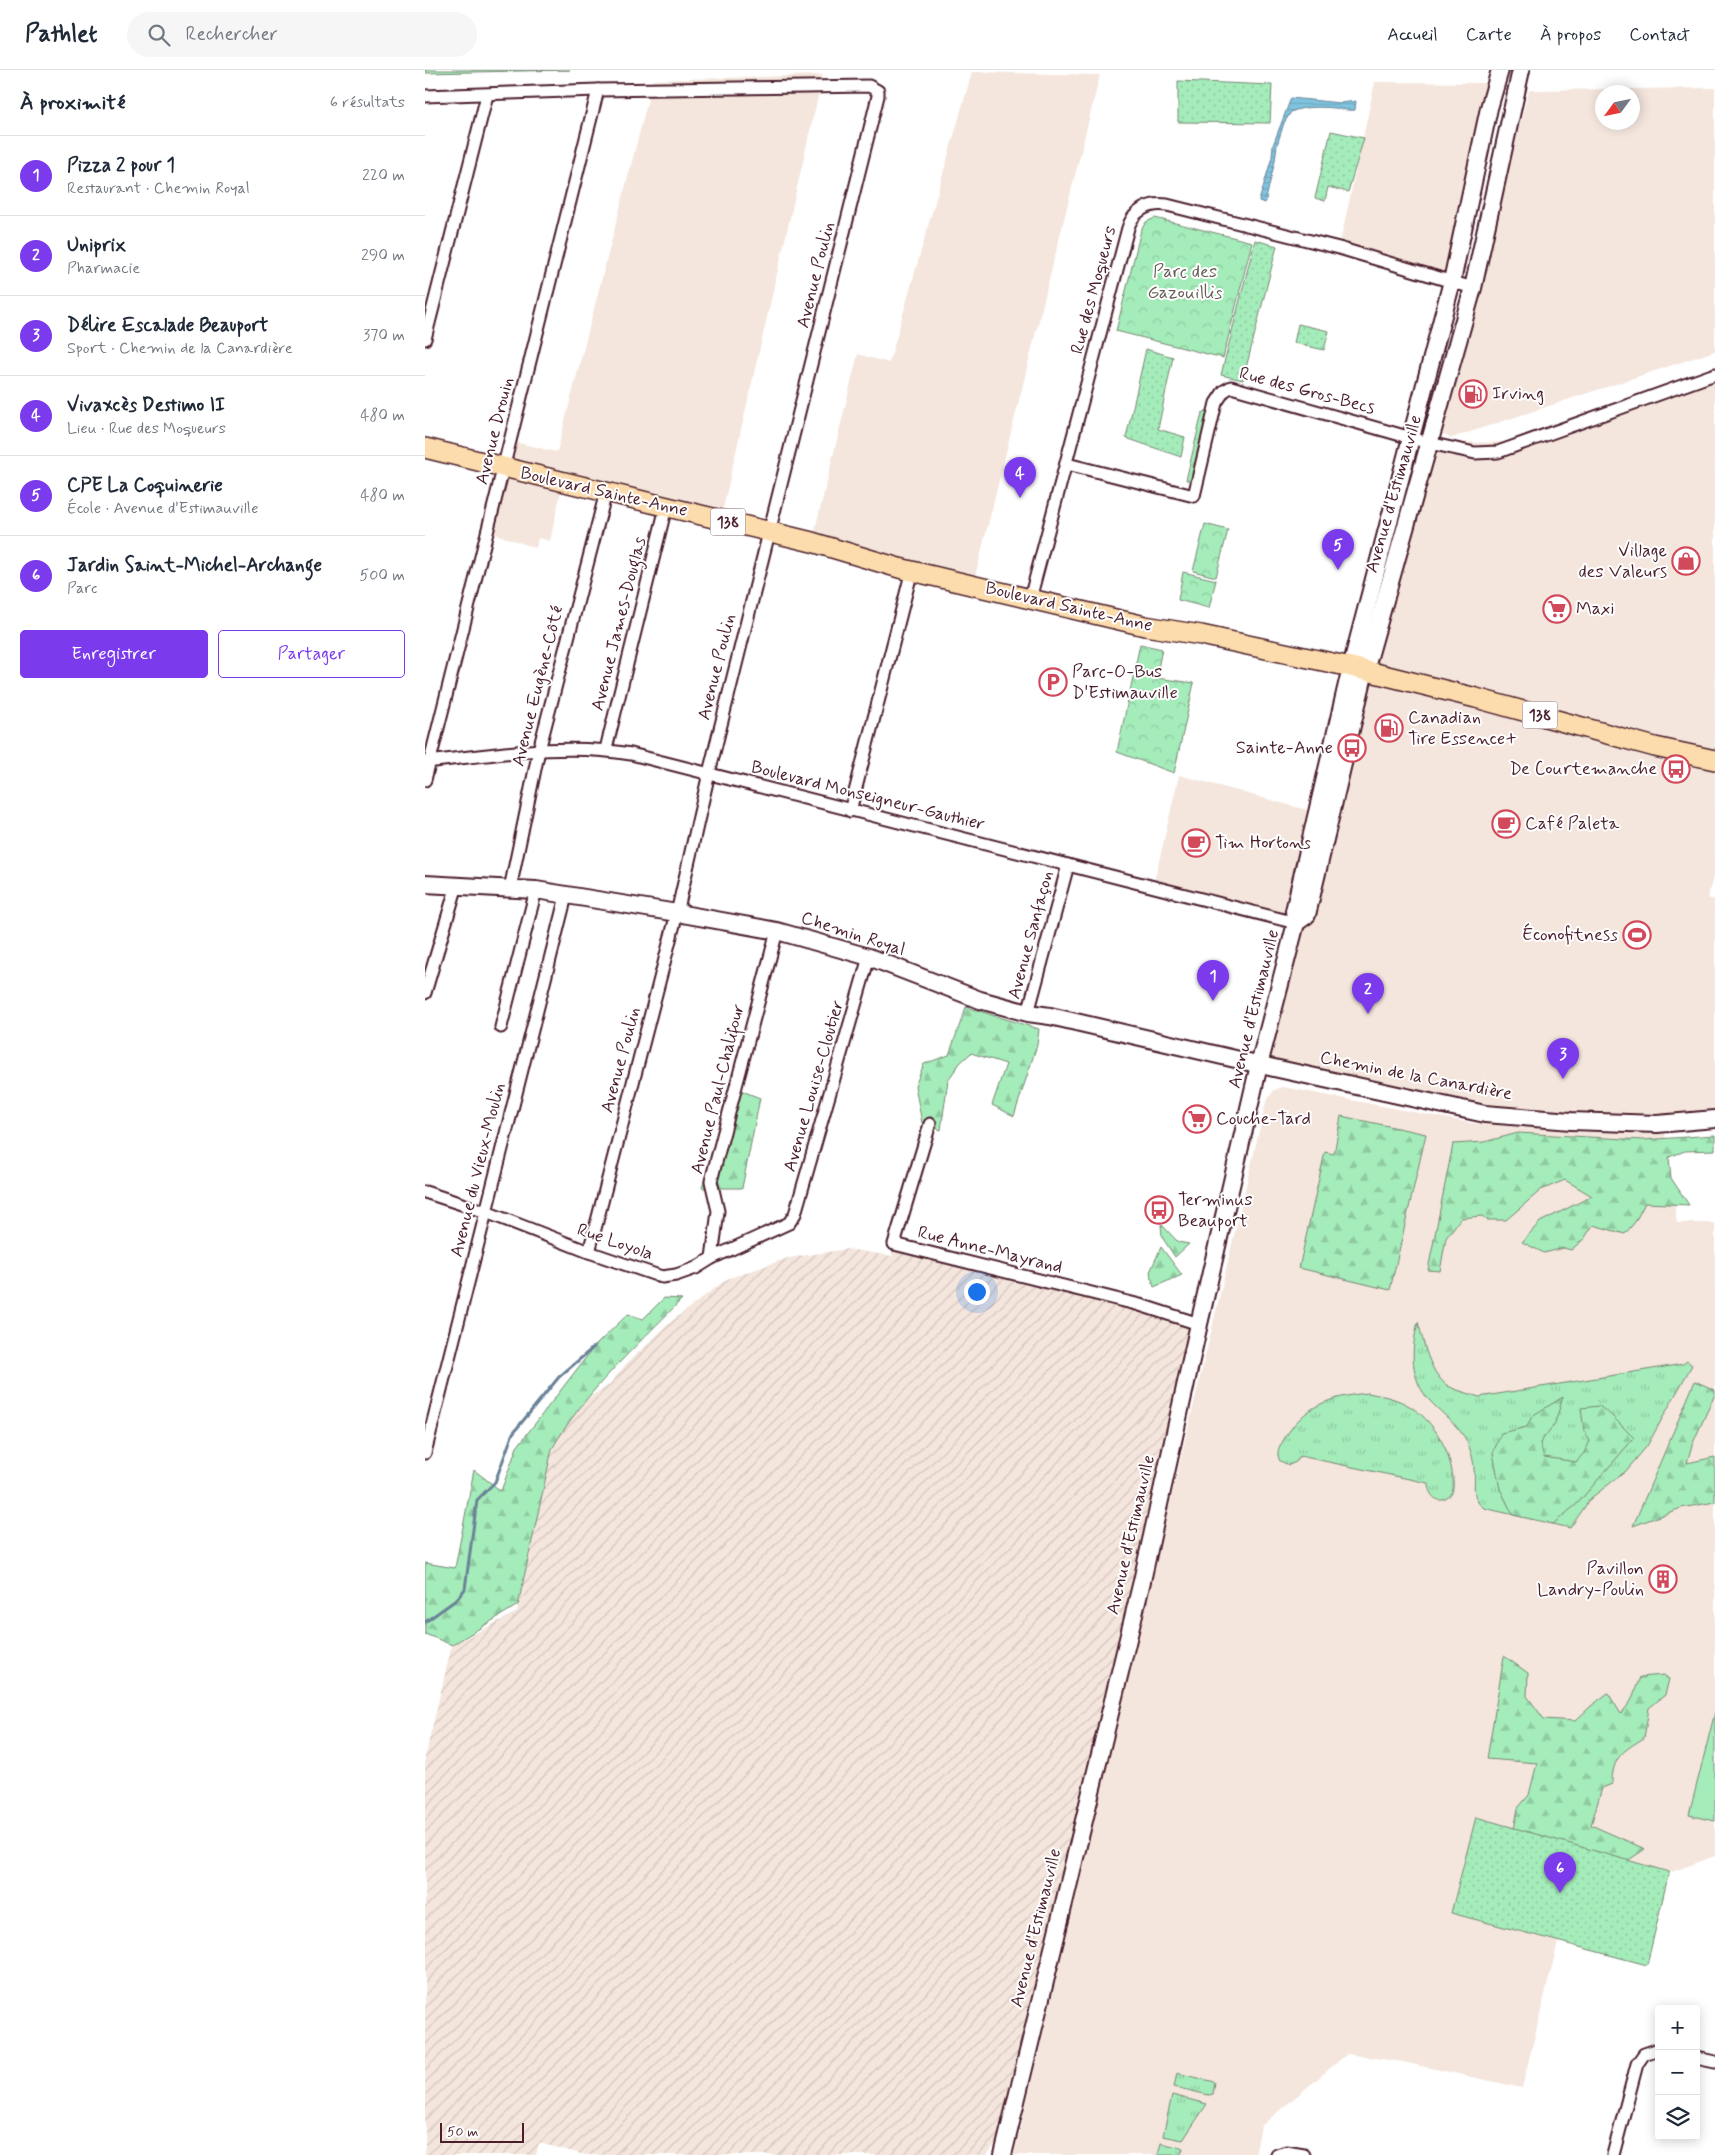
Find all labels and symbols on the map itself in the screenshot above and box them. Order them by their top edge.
north arrow [1595,85,1640,130]
street label: Avenue Poulin [791,219,841,331]
street label: Rue des Moqueurs [1065,223,1123,357]
park label: Parc des Gazouillis [1147,260,1223,305]
street label: Rue des Gros-Becs [1236,361,1378,421]
street label: Avenue Drouin [470,375,520,487]
fuel station icon: Irving [1458,379,1488,409]
place label: Irving [1492,382,1544,406]
street label: Avenue d'Estimauville [1360,412,1428,576]
pin: 4 [1004,457,1036,498]
street label: Boulevard Sainte-Anne [518,461,690,523]
road number: 138 [711,508,745,536]
pin: 5 [1322,529,1354,570]
street label: Avenue James-Douglas [586,534,654,714]
place label: Village des Valeurs [1578,539,1667,584]
shop icon: Village des Valeurs [1671,546,1701,576]
street label: Boulevard Sainte-Anne [983,576,1155,638]
supermarket icon: Maxi [1542,594,1572,624]
place label: Maxi [1576,597,1614,621]
street label: Avenue Eugène-Côté [506,603,570,769]
street label: Avenue Poulin [692,611,742,723]
place label: Parc-O-Bus D'Estimauville [1072,660,1178,705]
parking icon: Parc-O-Bus D'Estimauville [1038,667,1068,697]
road number: 138 [1523,702,1557,728]
place label: Canadian Tire Essence+ [1408,706,1517,751]
fuel station icon: Canadian Tire Essence+ [1374,713,1404,743]
bus stop icon: Sainte-Anne [1337,733,1367,763]
place label: Sainte-Anne [1236,736,1333,760]
bus stop icon: De Courtemanche [1661,754,1691,784]
street label: Boulevard Monseigneur-Gauthier [749,755,988,837]
place label: De Courtemanche [1510,757,1657,781]
cafe icon: Café Paleta [1491,809,1521,839]
place label: Café Paleta [1525,812,1619,836]
cafe icon: Tim Hortons [1181,828,1211,858]
place label: Tim Hortons [1215,831,1311,855]
street label: Avenue Sanfaçon [1002,868,1060,1002]
street label: Chemin Royal [798,906,908,962]
sports icon: Éconofitness [1622,920,1652,950]
place label: Éconofitness [1522,923,1618,947]
street label: Avenue d'Estimauville [1223,927,1285,1091]
pin: 1 [1197,960,1229,1001]
pin: 2 [1352,973,1384,1014]
street label: Avenue Louise-Cloutier [778,997,850,1175]
street label: Avenue Paul-Chalifour [685,1001,753,1177]
street label: Avenue Poulin [595,1004,647,1116]
pin: 3 [1547,1038,1579,1079]
street label: Chemin de la Canardière [1318,1046,1514,1106]
street label: Avenue du Vieux-Moulin [445,1080,511,1260]
supermarket icon: Couche-Tard [1182,1104,1212,1134]
place label: Couche-Tard [1216,1107,1311,1131]
place label: Terminus Beauport [1178,1188,1253,1233]
bus stop icon: Terminus Beauport [1144,1195,1174,1225]
street label: Rue Loyola [574,1218,656,1266]
street label: Rue Anne-Mayrand [915,1220,1065,1280]
your location [964,1279,990,1305]
street label: Avenue d'Estimauville [1101,1453,1161,1617]
place label: Pavillon Landry-Poulin [1537,1557,1644,1602]
building icon: Pavillon Landry-Poulin [1648,1564,1678,1594]
street label: Avenue d'Estimauville [1005,1846,1067,2010]
pin: 6 [1544,1852,1576,1893]
scale bar [440,2120,524,2143]

